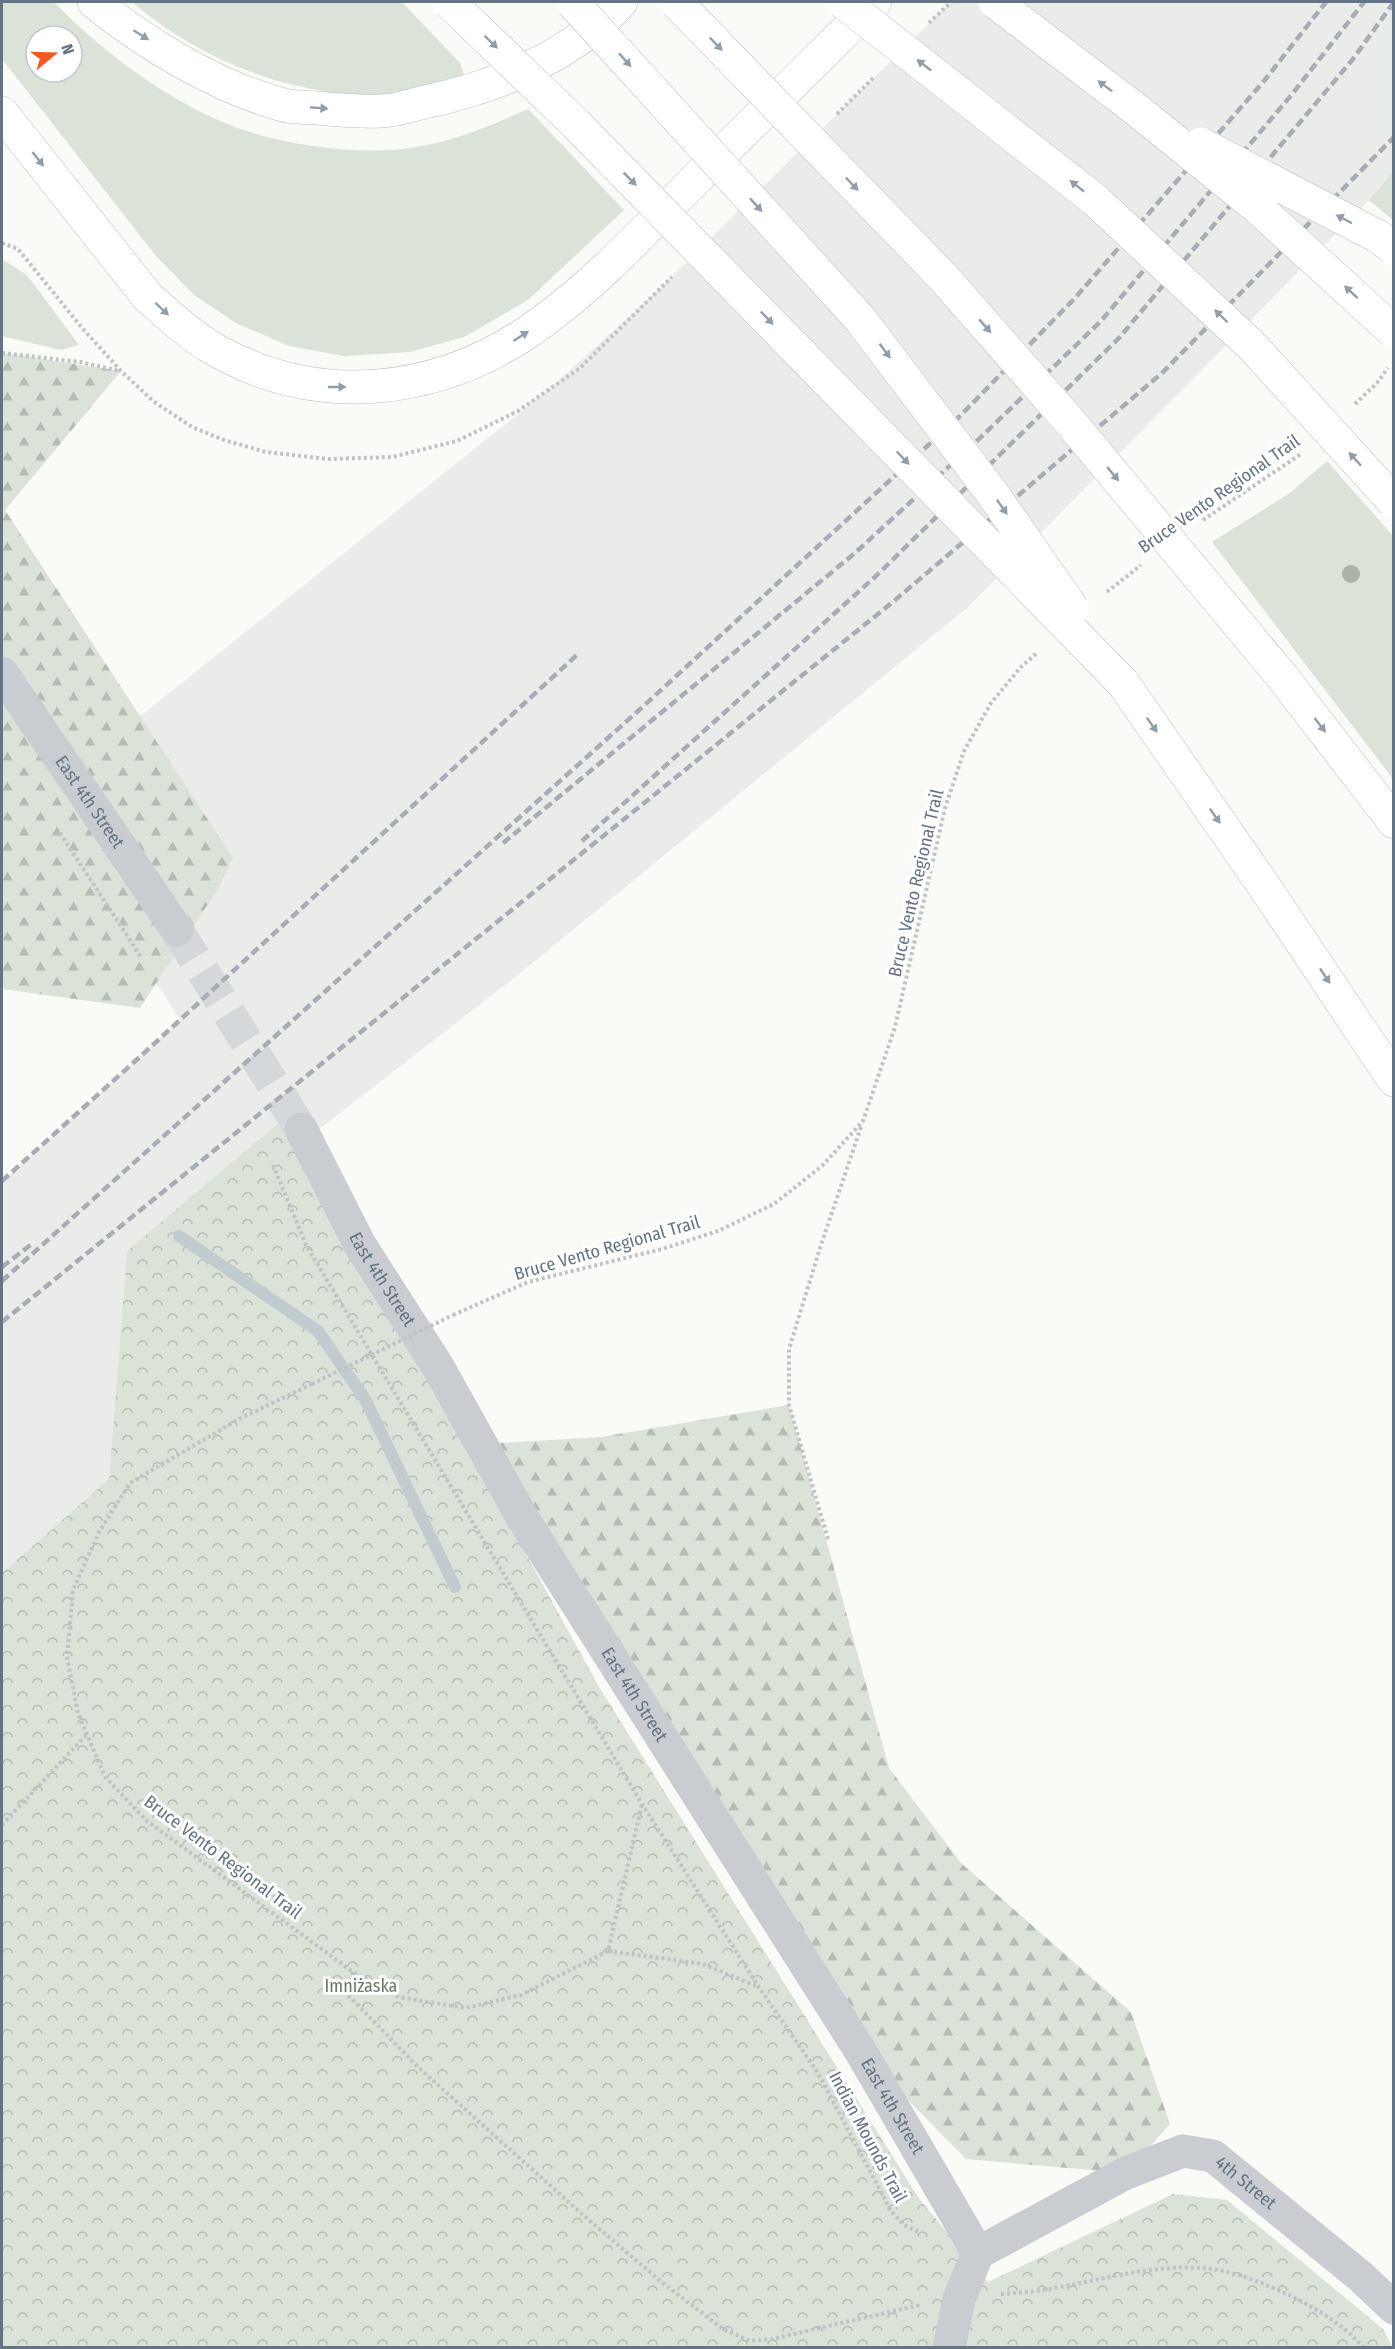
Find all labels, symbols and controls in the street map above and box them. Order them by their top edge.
north arrow [24,24,84,84]
one-way arrow [133,30,149,41]
one-way arrow [484,35,499,49]
one-way arrow [709,36,723,50]
text: N [57,42,78,57]
one-way arrow [618,53,632,68]
one-way arrow [916,59,931,71]
one-way arrow [1098,80,1113,92]
one-way arrow [310,103,329,113]
one-way arrow [31,151,44,167]
one-way arrow [623,171,637,185]
one-way arrow [845,176,859,191]
one-way arrow [1069,179,1085,192]
one-way arrow [749,197,763,212]
one-way arrow [1335,214,1353,224]
one-way arrow [1344,286,1359,299]
one-way arrow [154,302,168,316]
one-way arrow [1215,310,1229,324]
one-way arrow [759,311,773,325]
one-way arrow [978,318,991,333]
one-way arrow [513,330,529,341]
one-way arrow [878,344,890,359]
one-way arrow [327,382,346,392]
street label: Bruce Vento Regional Trail [1134,430,1304,558]
one-way arrow [896,450,910,465]
one-way arrow [1348,451,1362,466]
one-way arrow [1106,466,1119,481]
one-way arrow [996,499,1007,515]
one-way arrow [1146,717,1157,733]
one-way arrow [1313,718,1325,733]
street label: East 4th Street [50,751,129,853]
street label: Bruce Vento Regional Trail [884,787,948,979]
one-way arrow [1209,807,1221,823]
one-way arrow [1320,968,1331,985]
street label: Bruce Vento Regional Trail [512,1211,703,1285]
street label: East 4th Street [344,1229,420,1331]
street label: East 4th Street [596,1643,673,1746]
street label: Bruce Vento Regional Trail [140,1790,307,1924]
park label: Imniżaska [325,1975,398,1997]
street label: East 4th Street [856,2054,929,2158]
street label: Indian Mounds Trail [824,2068,912,2207]
street label: 4th Street [1211,2151,1281,2214]

